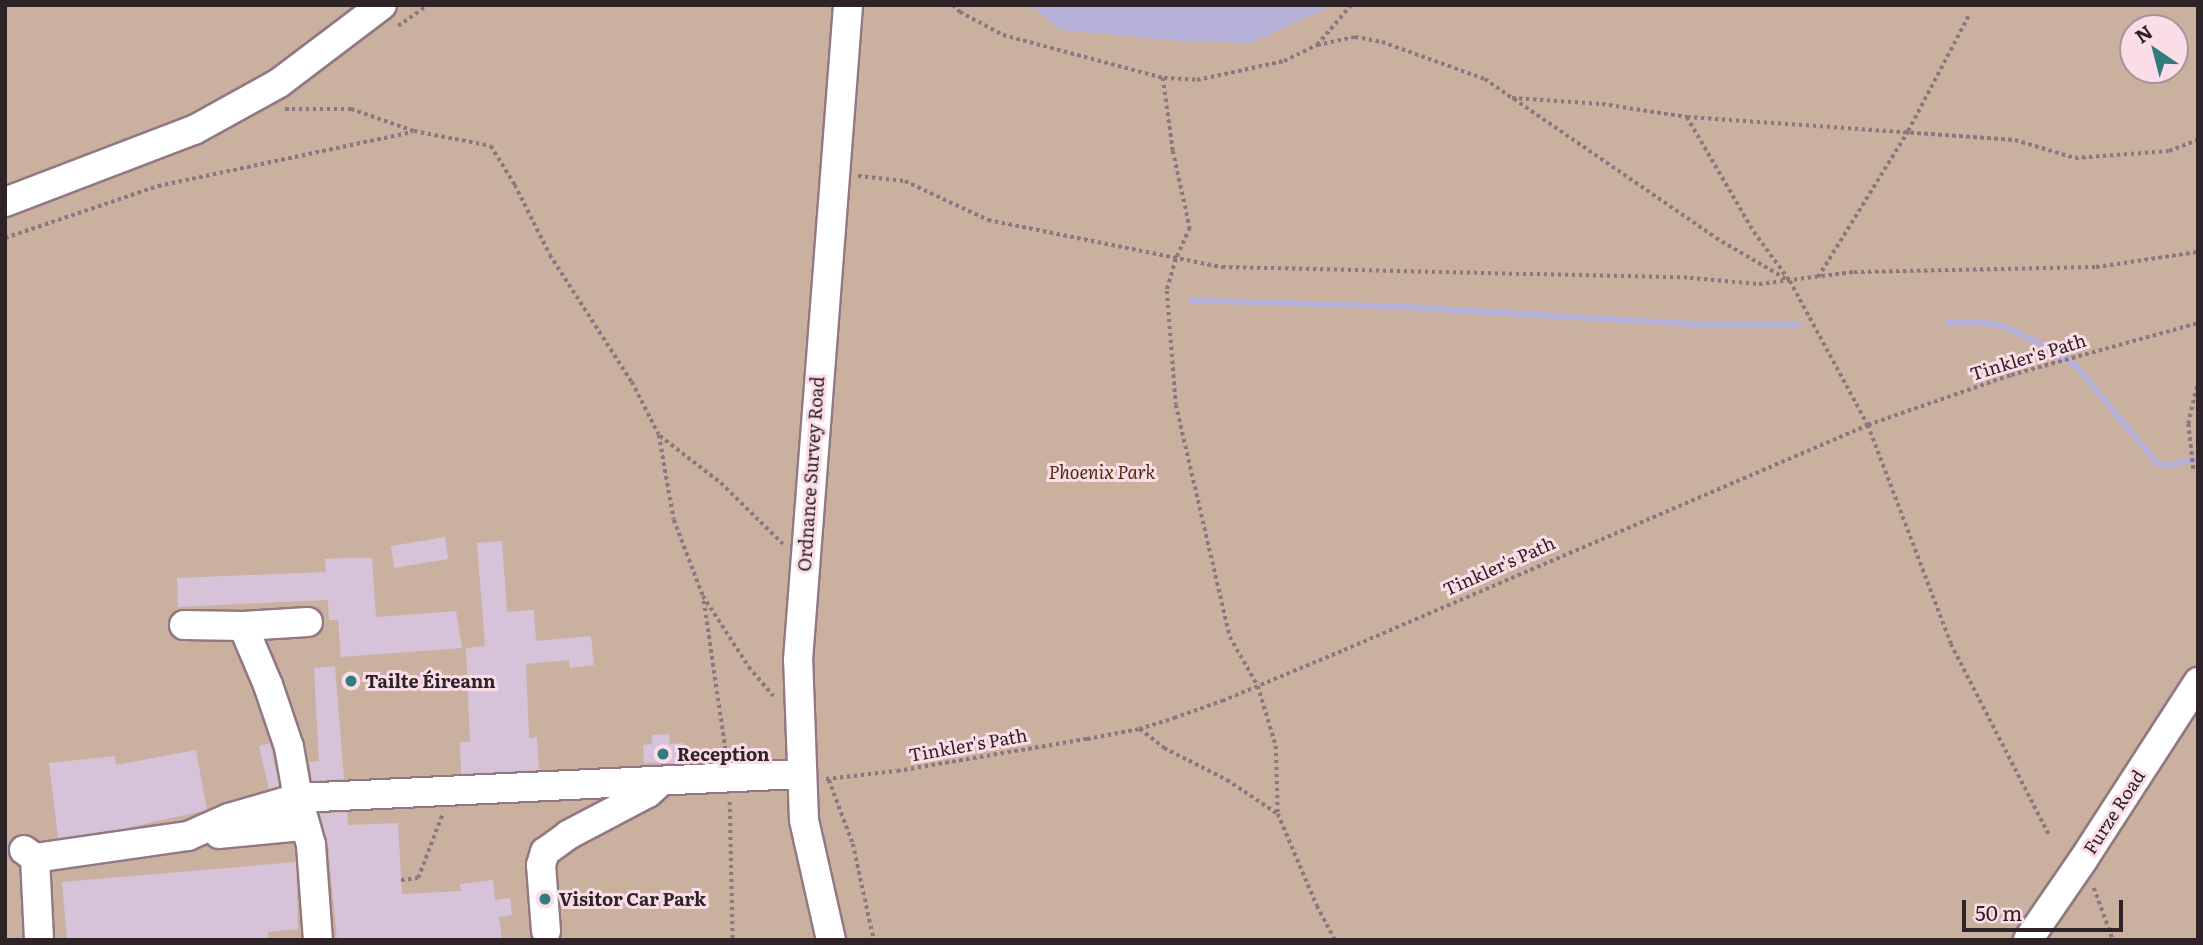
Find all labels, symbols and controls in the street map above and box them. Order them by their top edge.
north arrow [2119,14,2189,84]
text: N [2129,17,2158,49]
street label: Tinkler's Path [1967,329,2089,385]
street label: Ordnance Survey Road [793,376,829,572]
park label: Phoenix Park [1049,461,1155,483]
street label: Tinkler's Path [1440,532,1558,600]
place label: Tailte Éireann [365,670,496,692]
marker: Tailte Éireann [343,673,359,689]
street label: Tinkler's Path [907,724,1029,766]
place label: Reception [677,743,770,765]
marker: Reception [655,746,671,762]
street label: Furze Road [2079,766,2149,858]
scale bar [1965,886,2126,930]
place label: Visitor Car Park [559,888,706,910]
marker: Visitor Car Park [537,891,553,907]
text: 50 m [1975,896,2022,927]

